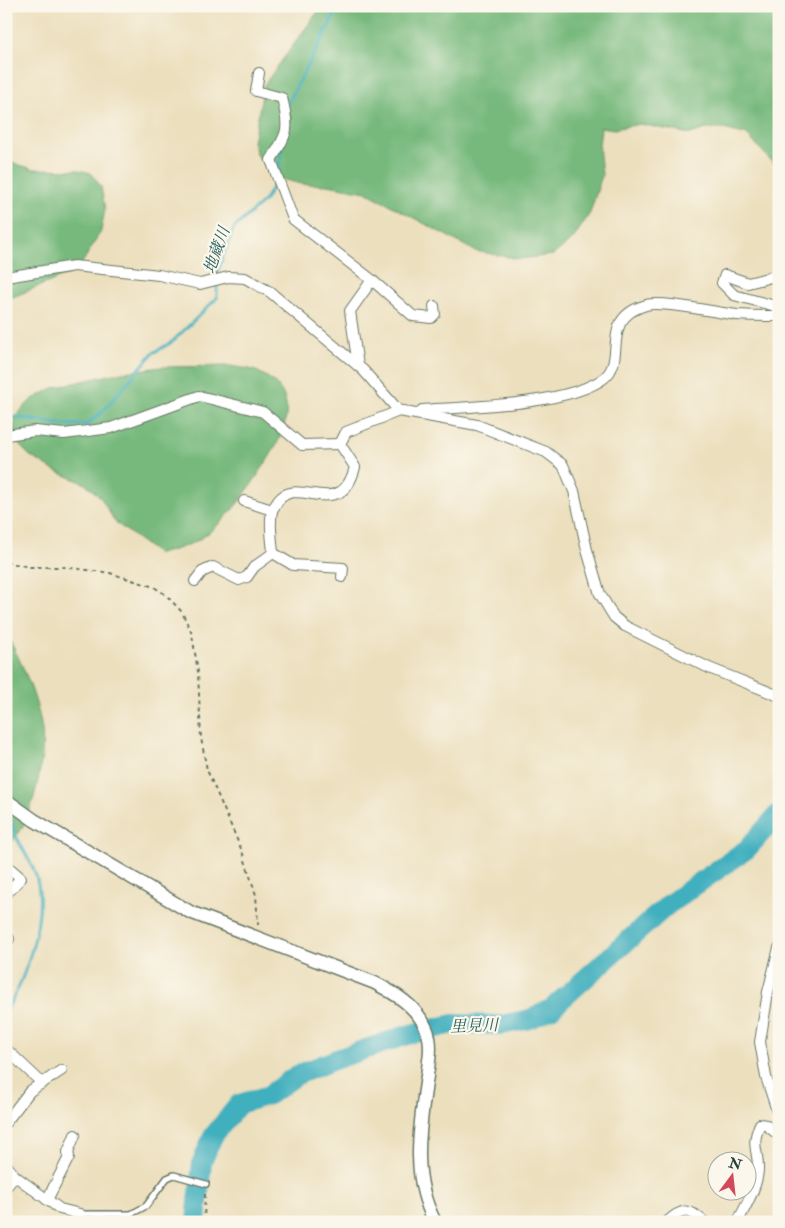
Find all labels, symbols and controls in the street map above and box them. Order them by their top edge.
water label: 地蔵川 [199,222,235,276]
water label: 里見川 [450,1015,500,1037]
north arrow [708,1150,758,1200]
text: N [726,1154,744,1174]

